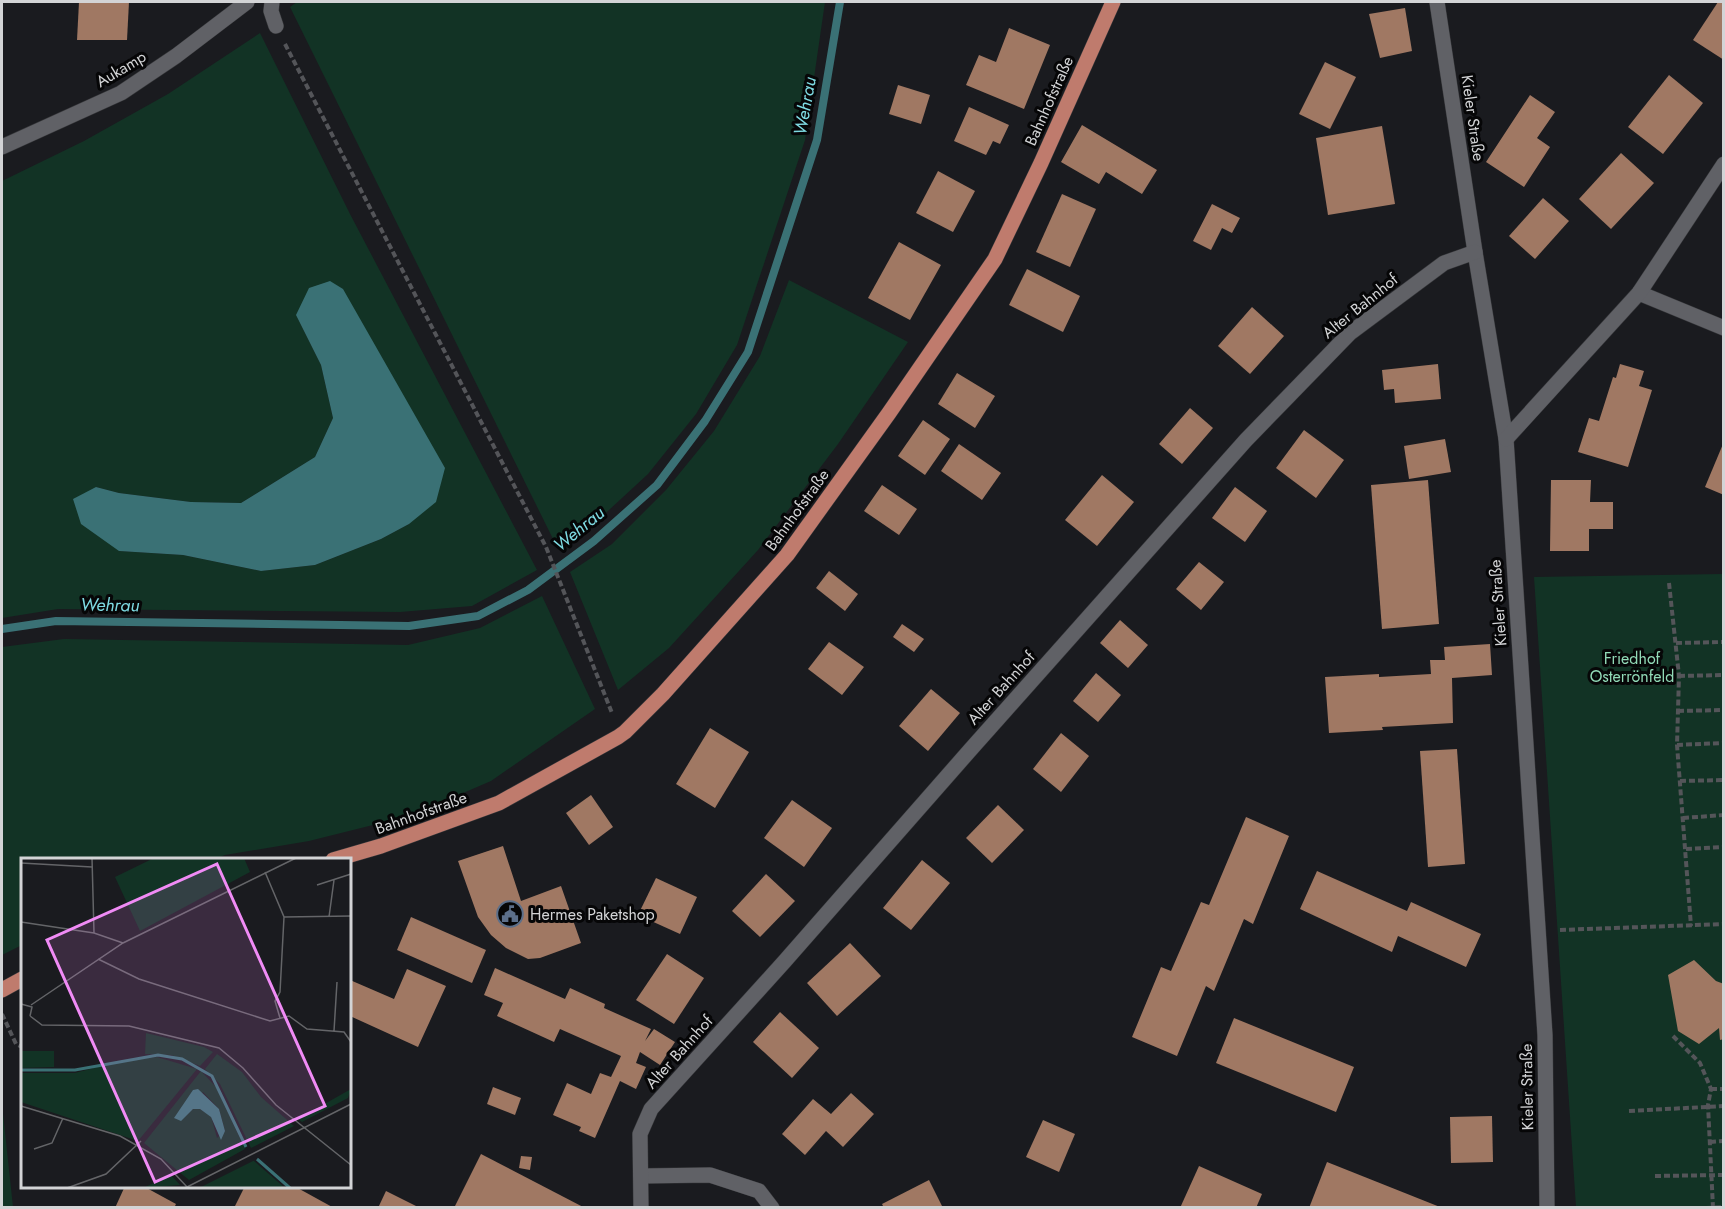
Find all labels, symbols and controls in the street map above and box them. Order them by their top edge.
street label: Aukamp [92,45,150,93]
street label: Bahnhofstraße [1019,53,1079,149]
street label: Kieler Straße [1456,73,1490,163]
water label: Wehrau [787,75,823,137]
street label: Alter Bahnhof [1317,268,1403,344]
street label: Bahnhofstraße [760,464,834,556]
water label: Wehrau [548,500,610,558]
street label: Kieler Straße [1484,559,1512,647]
water label: Wehrau [80,591,140,619]
street label: Alter Bahnhof [962,646,1041,730]
park label: Friedhof Osterrönfeld [1590,647,1674,688]
street label: Bahnhofstraße [372,786,470,840]
inset map [21,858,351,1188]
public building icon: Hermes Paketshop [495,899,525,929]
place label: Hermes Paketshop [530,903,655,926]
street label: Alter Bahnhof [640,1010,719,1094]
street label: Kieler Straße [1515,1043,1539,1131]

